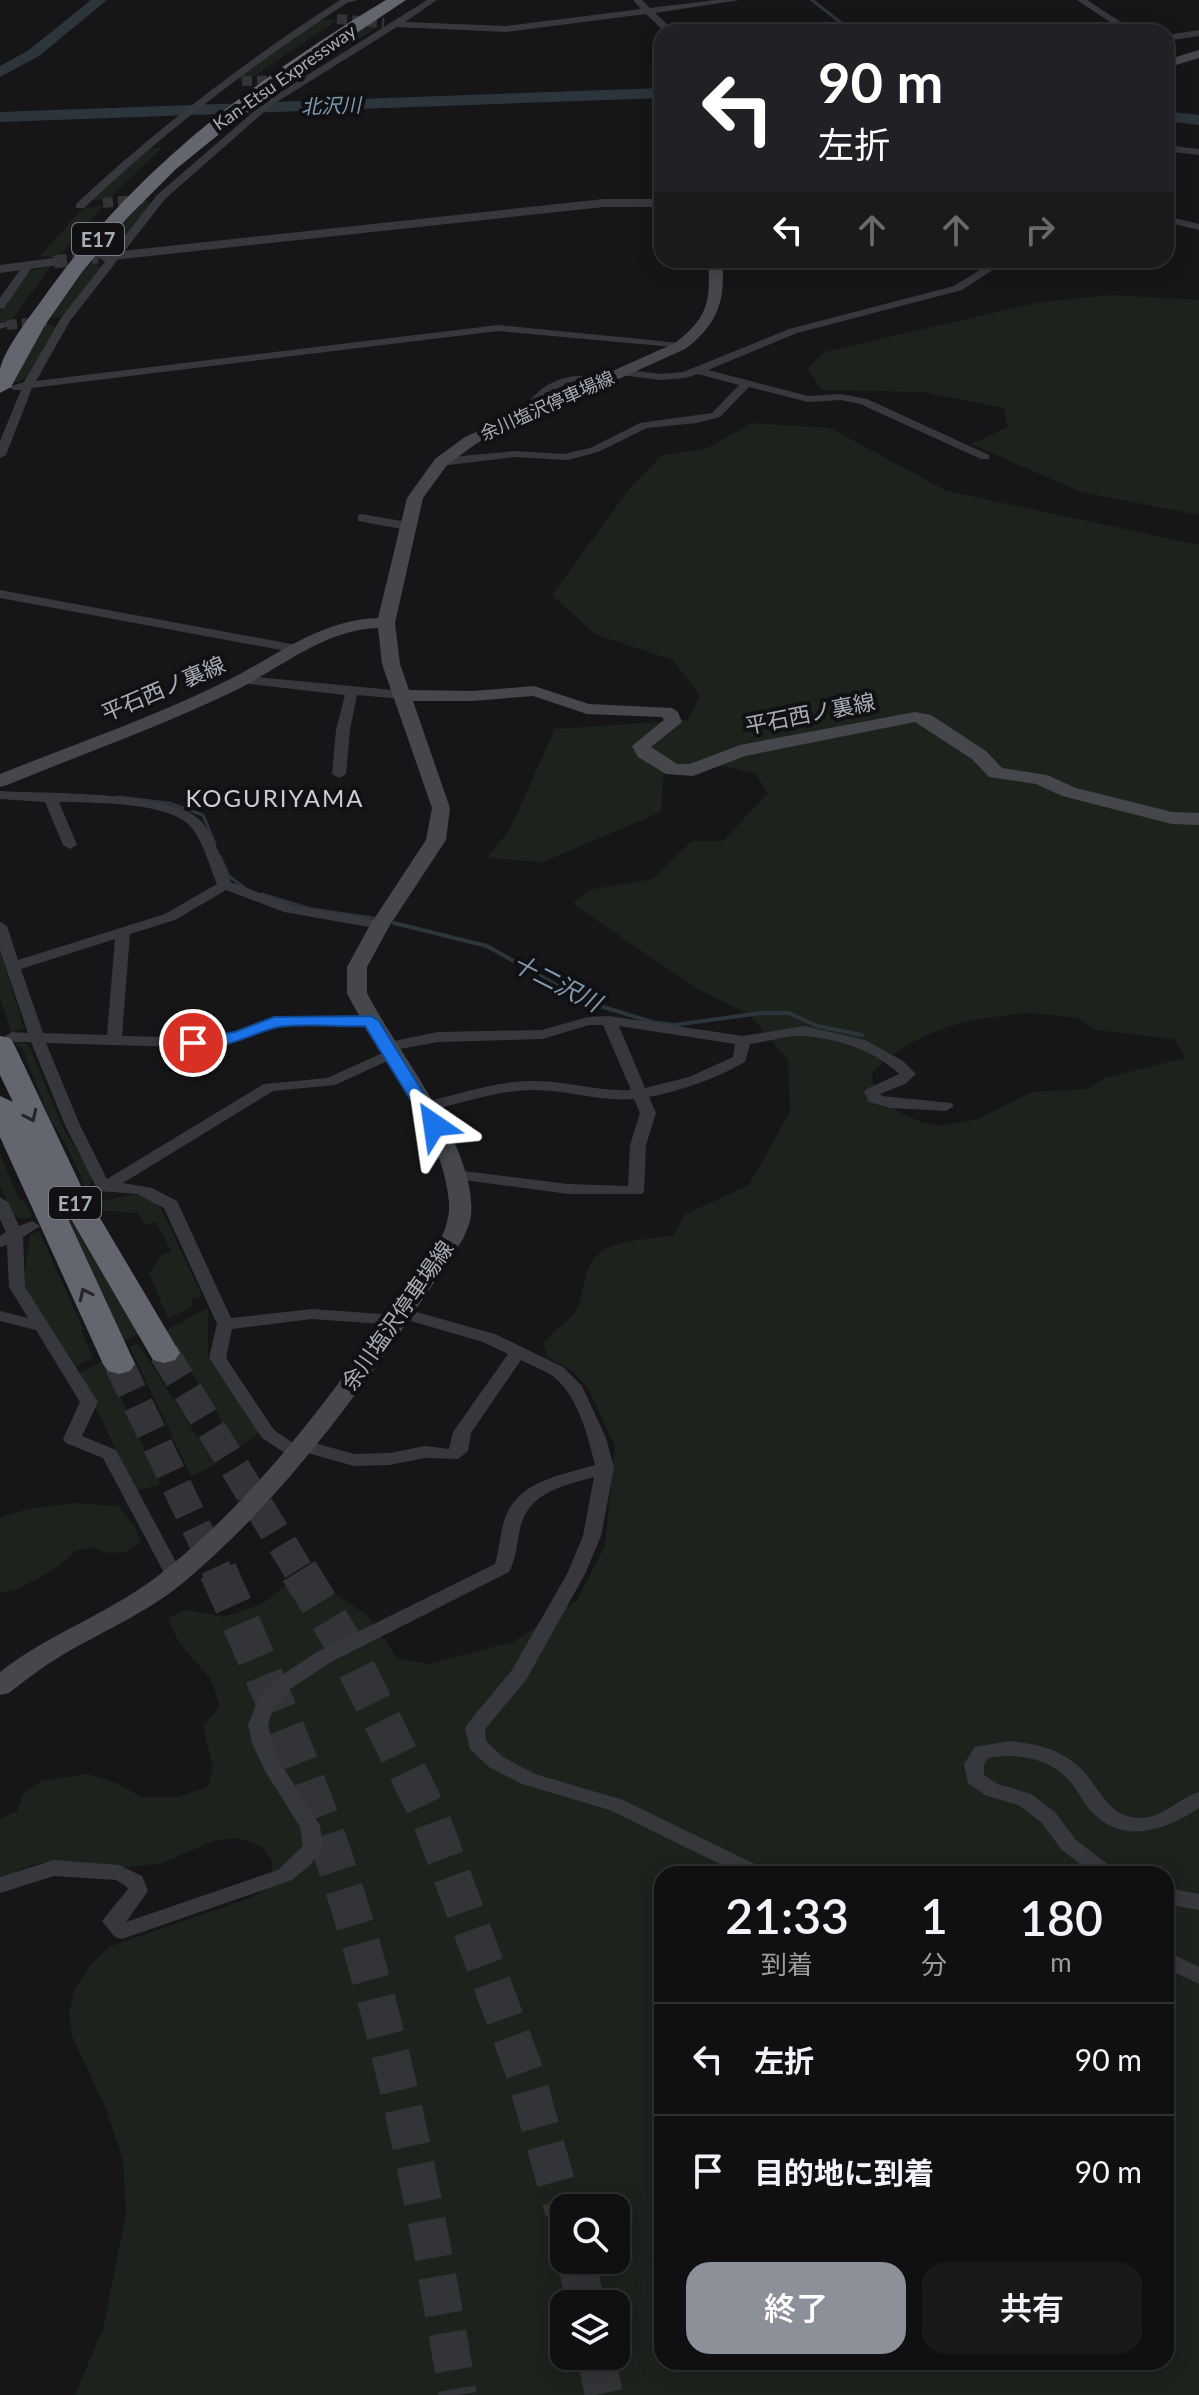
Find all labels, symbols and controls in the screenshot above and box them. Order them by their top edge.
street label: Kan-Etsu Expressway [208,19,360,135]
text: 90 m [818,48,943,115]
icon: left [686,56,790,160]
water label: 北沢川 [301,92,363,118]
text: 左折 [818,122,890,166]
icon: left [766,208,810,252]
icon: ahead [850,208,894,252]
icon: ahead [934,208,978,252]
icon: right [1018,208,1062,252]
road number: E17 [72,223,124,255]
street label: 余川塩沢停車場線 [477,366,617,444]
street label: 平石西ノ裏線 [97,650,229,726]
street label: 平石西ノ裏線 [743,687,877,739]
district label: KOGURIYAMA [185,783,365,812]
water label: 十二沢川 [508,947,609,1018]
pin [159,1009,227,1077]
icon: arrive [171,1021,215,1065]
position arrow [392,1083,476,1167]
one-way arrow [21,1107,37,1122]
road number: E17 [49,1187,101,1219]
street label: 余川塩沢停車場線 [335,1235,459,1395]
one-way arrow [79,1287,95,1302]
text: 21:33 [725,1887,849,1944]
text: 1 [920,1887,948,1944]
text: 180 [1019,1889,1103,1946]
text: m [1050,1946,1072,1978]
text: 到着 [761,1948,813,1980]
text: 分 [921,1948,947,1980]
icon: left [686,2037,730,2081]
text: 90 m [1075,2041,1142,2077]
text: 左折 [754,2042,814,2078]
icon: arrive [686,2149,730,2193]
text: 90 m [1075,2153,1142,2189]
text: 目的地に到着 [754,2154,934,2190]
map controls [550,2194,630,2370]
button: search [550,2194,630,2274]
button: 終了 [686,2262,906,2354]
button: 共有 [922,2262,1142,2354]
button: layers [550,2290,630,2370]

